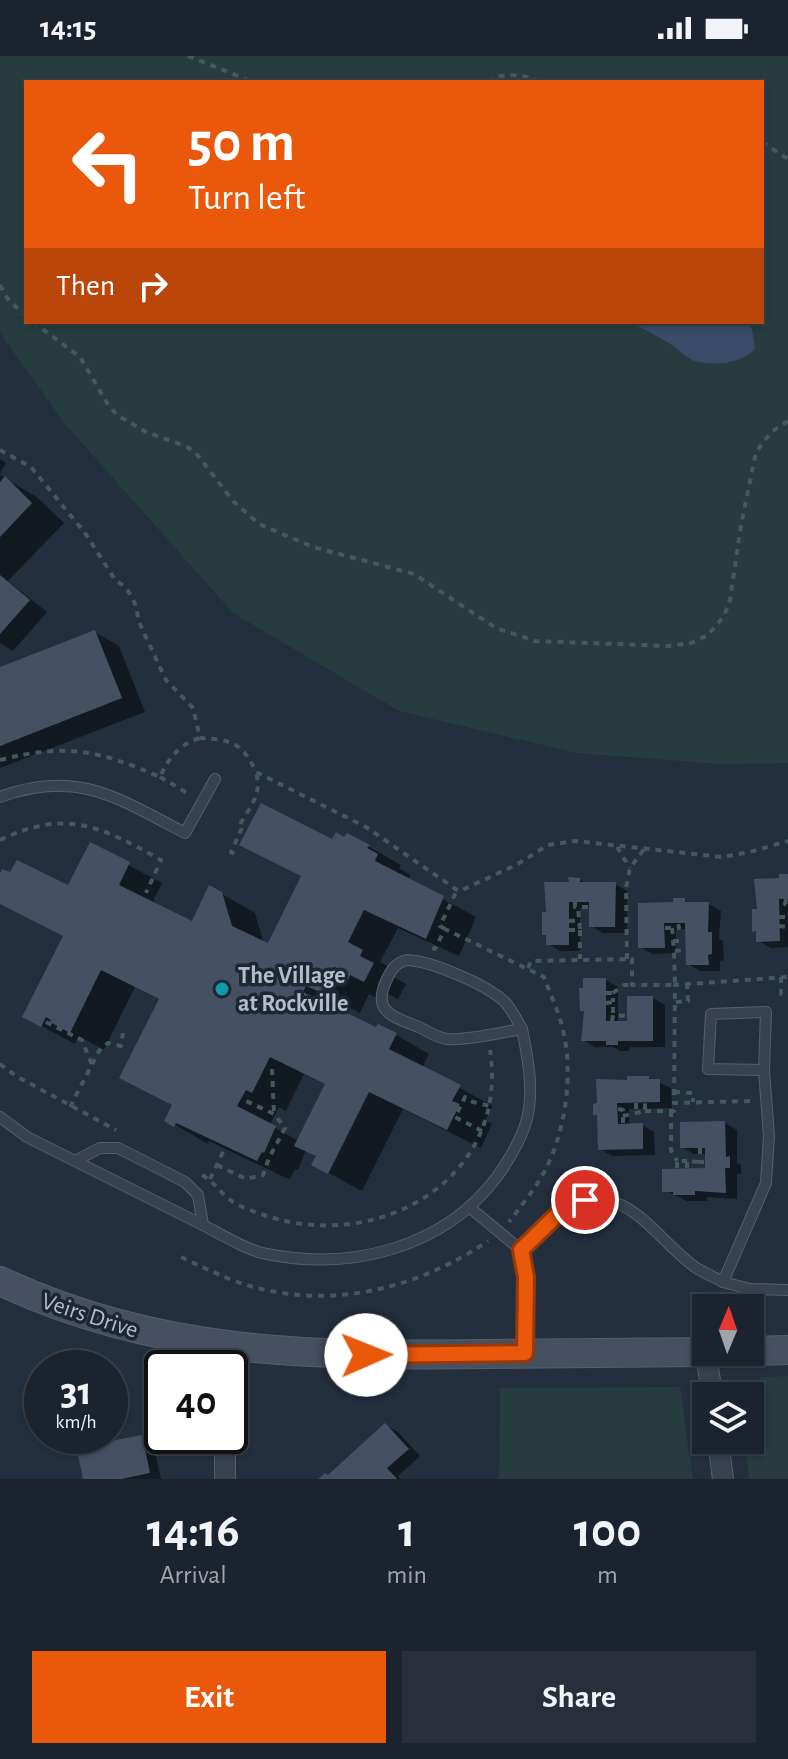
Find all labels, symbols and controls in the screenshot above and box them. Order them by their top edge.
text: 14:15 [40,13,97,43]
icon: left [56,112,160,216]
text: 50 m [188,115,295,171]
text: Turn left [188,180,305,216]
icon: right [131,264,175,308]
text: Then [56,271,115,301]
place label: The Village at Rockville [238,964,348,1016]
marker: The Village at Rockville [213,980,231,998]
pin [551,1166,619,1234]
icon: arrive [563,1178,607,1222]
street label: Veirs Drive [38,1289,141,1343]
north arrow [692,1294,764,1366]
map controls [692,1294,764,1454]
position arrow [324,1313,408,1397]
speed limit sign: 40 [144,1350,248,1454]
text: 31 [60,1372,92,1412]
button: layers [692,1382,764,1454]
text: km/h [55,1412,97,1432]
text: 14:16 [147,1508,240,1556]
text: 1 [398,1508,415,1556]
text: 100 [574,1508,641,1556]
text: Arrival [160,1562,227,1588]
text: min [387,1562,427,1588]
text: m [597,1562,618,1588]
button: Exit [32,1651,386,1743]
button: Share [402,1651,756,1743]

